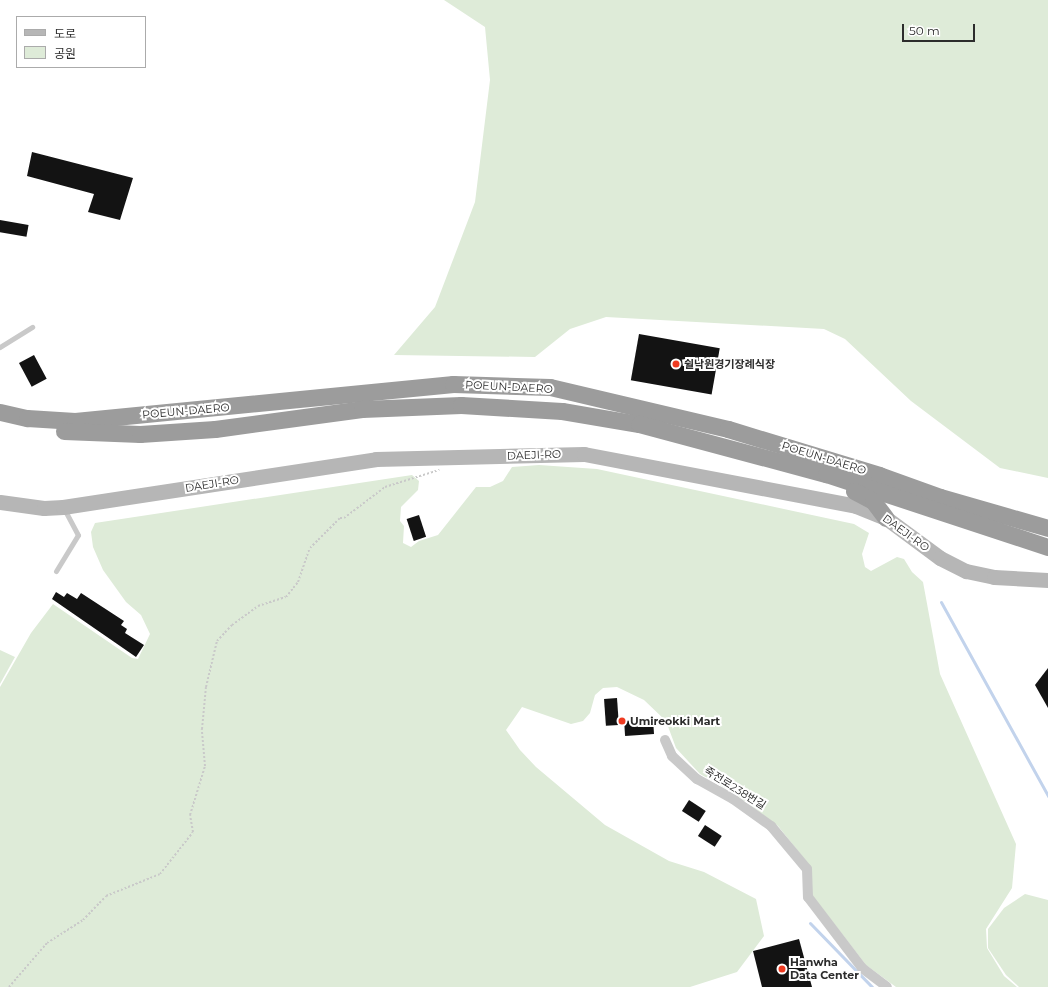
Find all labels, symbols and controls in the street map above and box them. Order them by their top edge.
legend [16,16,146,68]
scale bar [904,16,977,42]
text: 50 m [909,23,940,38]
text: 도로 [54,26,76,41]
text: 공원 [54,46,76,61]
place label: 쉴낙원경기장례식장 [684,357,775,371]
marker: 쉴낙원경기장례식장 [671,359,681,369]
street label: POEUN-DAERO [465,378,553,396]
street label: POEUN-DAERO [142,401,230,421]
street label: POEUN-DAERO [780,439,868,477]
street label: DAEJI-RO [507,447,561,463]
street label: DAEJI-RO [184,473,240,495]
street label: DAEJI-RO [880,512,932,554]
place label: Umireokki Mart [630,714,720,728]
marker: Umireokki Mart [617,716,627,726]
street label: 죽전로238번길 [702,764,768,812]
place label: Hanwha Data Center [790,956,859,982]
marker: Hanwha Data Center [777,964,787,974]

